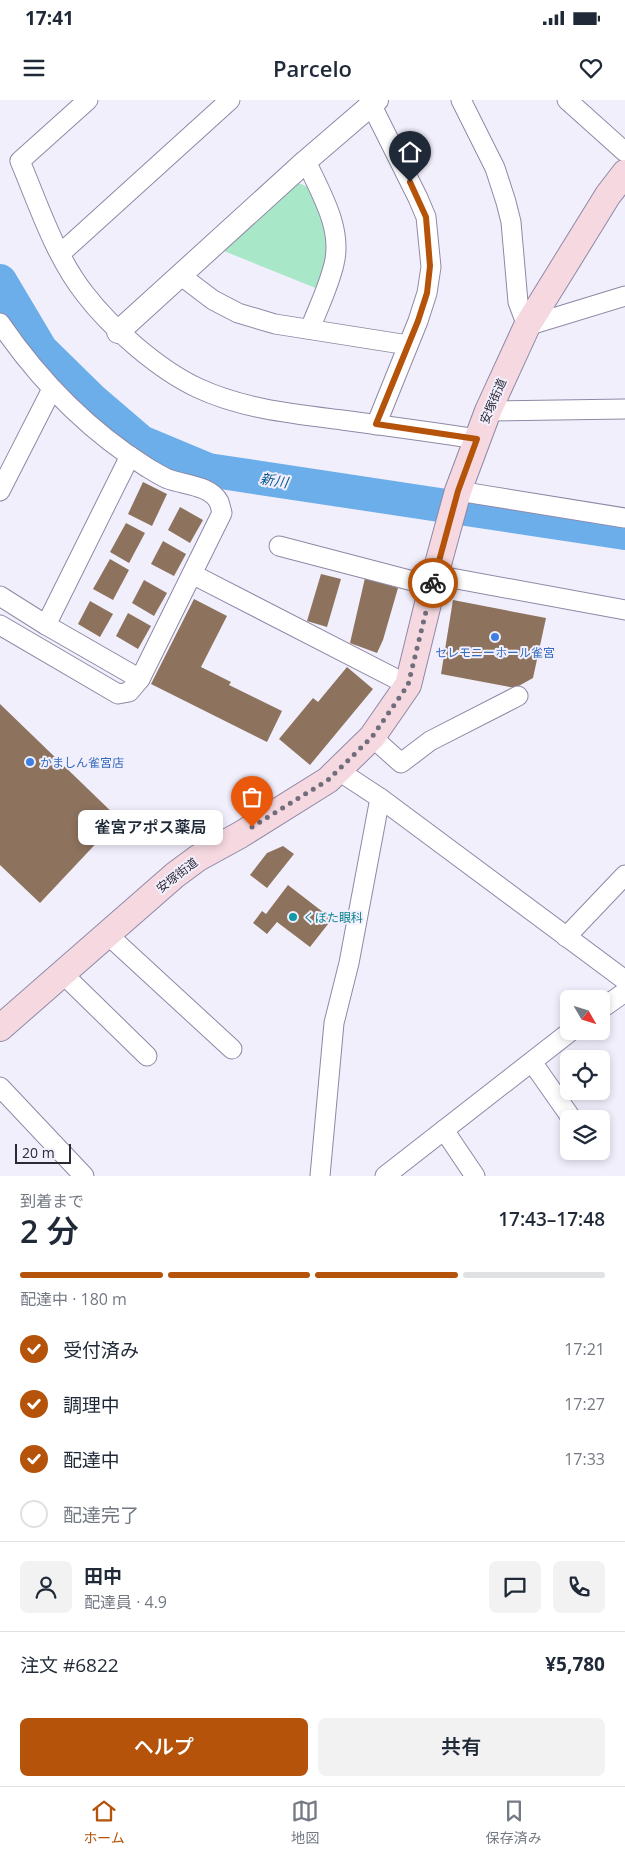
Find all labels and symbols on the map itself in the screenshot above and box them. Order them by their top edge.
pin [389,131,431,182]
street label: 安塚街道 [476,376,510,426]
water label: 新川 [259,468,291,492]
courier [408,558,458,608]
marker: セレモニーホール雀宮 [489,631,501,643]
place label: セレモニーホール雀宮 [435,644,555,661]
place label: かましん雀宮店 [40,754,124,771]
marker: かましん雀宮店 [24,756,36,768]
pin [231,776,273,827]
callout: 雀宮アポス薬局 [77,810,222,844]
street label: 安塚街道 [153,854,201,896]
place label: くぼた眼科 [303,909,363,926]
marker: くぼた眼科 [287,911,299,923]
north arrow [560,990,610,1040]
scale bar [15,1141,71,1164]

